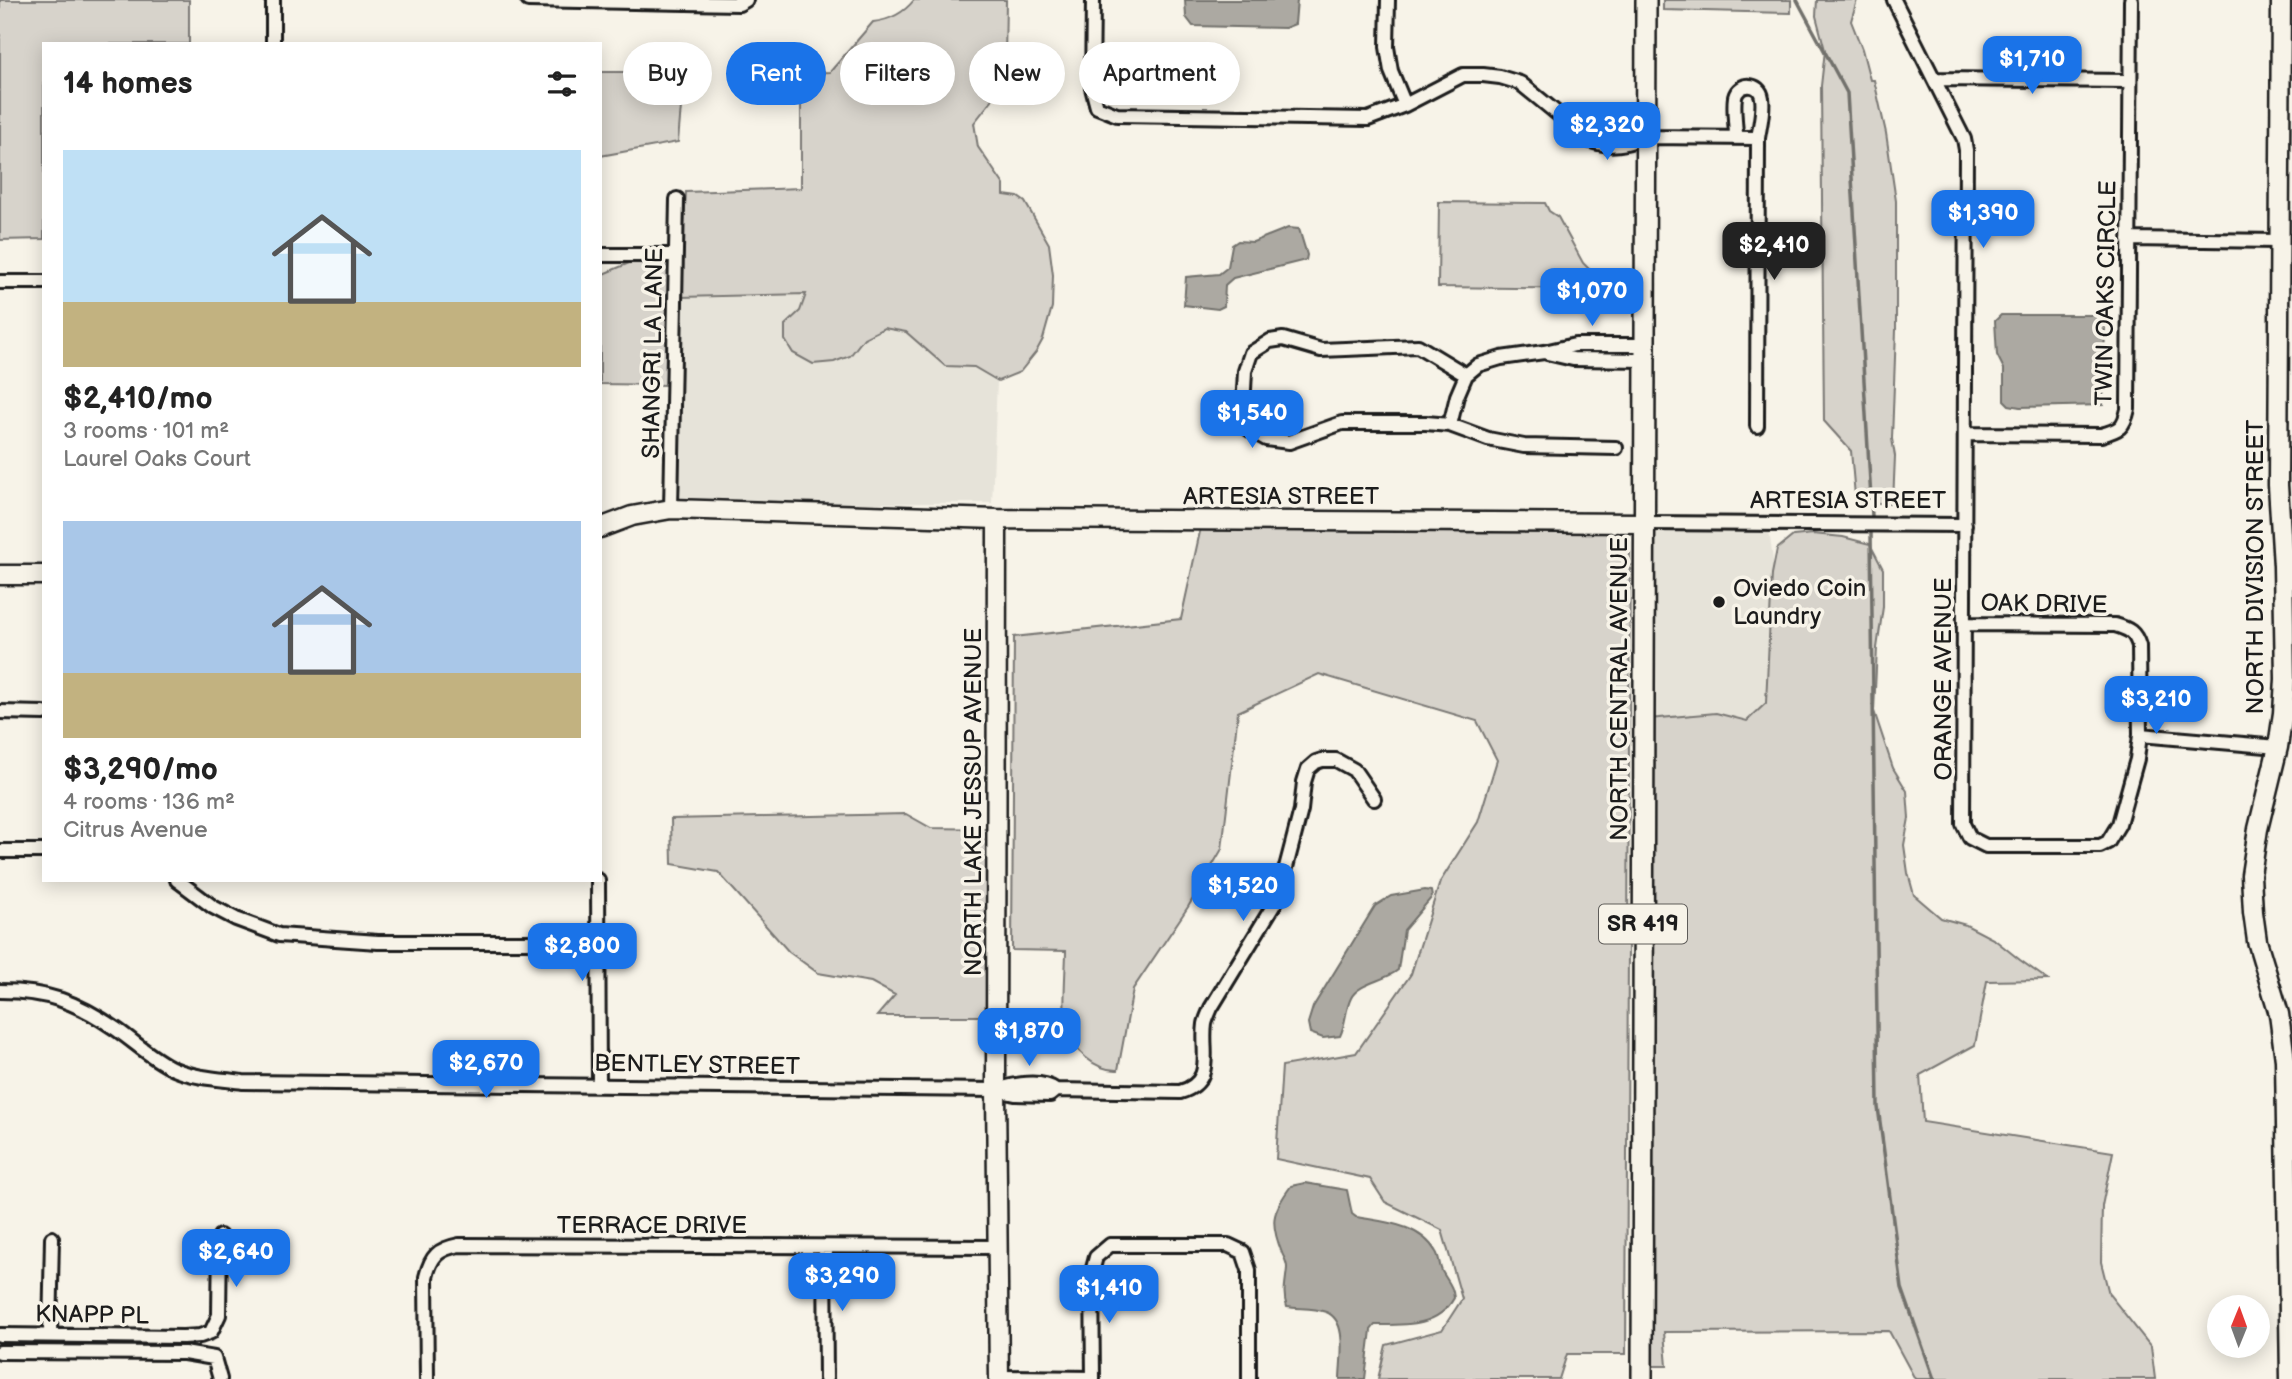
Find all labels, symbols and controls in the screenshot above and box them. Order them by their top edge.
pin: $1,710 [1975,36,2089,96]
chip: Buy [623,42,712,105]
chip: Rent [726,42,826,105]
chip: Filters [840,42,955,105]
chip: New [969,42,1065,105]
chip: Apartment [1079,42,1240,105]
text: $1,710 [1999,45,2065,73]
icon: filters [543,65,581,103]
text: 14 homes [63,66,192,102]
pin: $2,320 [1550,102,1664,162]
text: $2,320 [1569,111,1645,139]
street label: TWIN OAKS CIRCLE [2090,180,2122,406]
pin: $1,390 [1926,190,2040,250]
icon: home [259,196,385,322]
text: $1,390 [1947,199,2019,227]
pin: $2,410 [1717,222,1831,282]
text: $2,410 [1738,231,1810,259]
street label: SHANGRI LA LANE [637,247,669,459]
pin: $1,070 [1535,268,1649,328]
text: $1,070 [1556,277,1628,305]
text: $2,410/mo [63,381,213,417]
pin: $1,540 [1195,391,1309,450]
text: $1,540 [1216,399,1288,427]
text: 3 rooms · 101 m² [63,417,229,445]
street label: NORTH DIVISION STREET [2241,419,2270,714]
text: Laurel Oaks Court [63,445,251,473]
street label: ARTESIA STREET [1183,482,1380,511]
street label: ARTESIA STREET [1750,486,1947,515]
street label: NORTH CENTRAL AVENUE [1605,537,1634,841]
icon: home [259,567,385,693]
place label: Oviedo Coin Laundry [1733,574,1866,631]
street label: ORANGE AVENUE [1929,577,1958,781]
street label: OAK DRIVE [1980,588,2108,620]
marker: Oviedo Coin Laundry [1711,594,1727,610]
street label: NORTH LAKE JESSUP AVENUE [959,628,988,976]
pin: $3,210 [2099,676,2213,736]
text: $3,210 [2120,685,2192,713]
text: $3,290/mo [63,752,218,788]
text: 4 rooms · 136 m² [63,788,235,816]
text: Citrus Avenue [63,816,208,844]
pin: $1,520 [1186,864,1300,923]
text: $1,520 [1208,872,1278,900]
road number: SR 419 [1599,904,1687,944]
pin: $2,800 [525,923,639,983]
text: $2,800 [544,932,620,960]
pin: $1,870 [972,1009,1086,1068]
text: $1,870 [994,1017,1064,1045]
pin: $2,670 [429,1040,543,1100]
text: $2,670 [448,1049,524,1077]
street label: BENTLEY STREET [594,1049,801,1081]
street label: TERRACE DRIVE [557,1211,747,1240]
pin: $2,640 [179,1230,293,1289]
text: $2,640 [198,1238,274,1266]
pin: $3,290 [785,1254,899,1313]
text: $3,290 [804,1262,880,1290]
pin: $1,410 [1052,1266,1166,1325]
text: $1,410 [1075,1274,1143,1302]
north arrow [2207,1295,2270,1358]
map controls [2207,1295,2270,1358]
street label: KNAPP PL [35,1300,149,1330]

